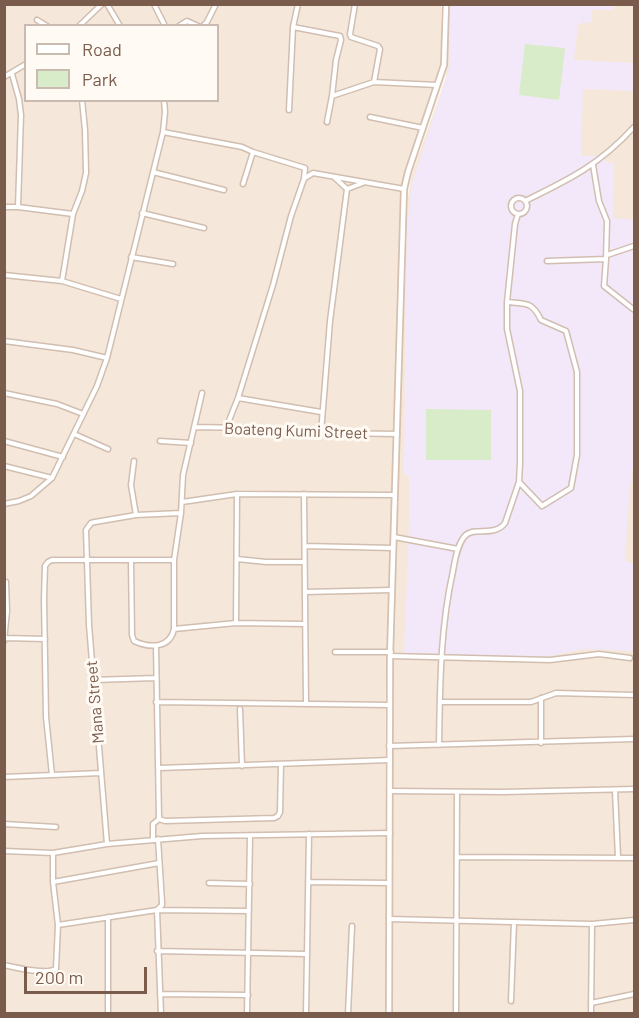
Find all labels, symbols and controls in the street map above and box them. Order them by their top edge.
legend [24,24,219,102]
text: Road [82,38,122,60]
text: Park [82,68,117,90]
street label: Boateng Kumi Street [224,419,368,443]
street label: Mana Street [82,660,108,744]
scale bar [27,955,150,993]
text: 200 m [35,966,83,988]

